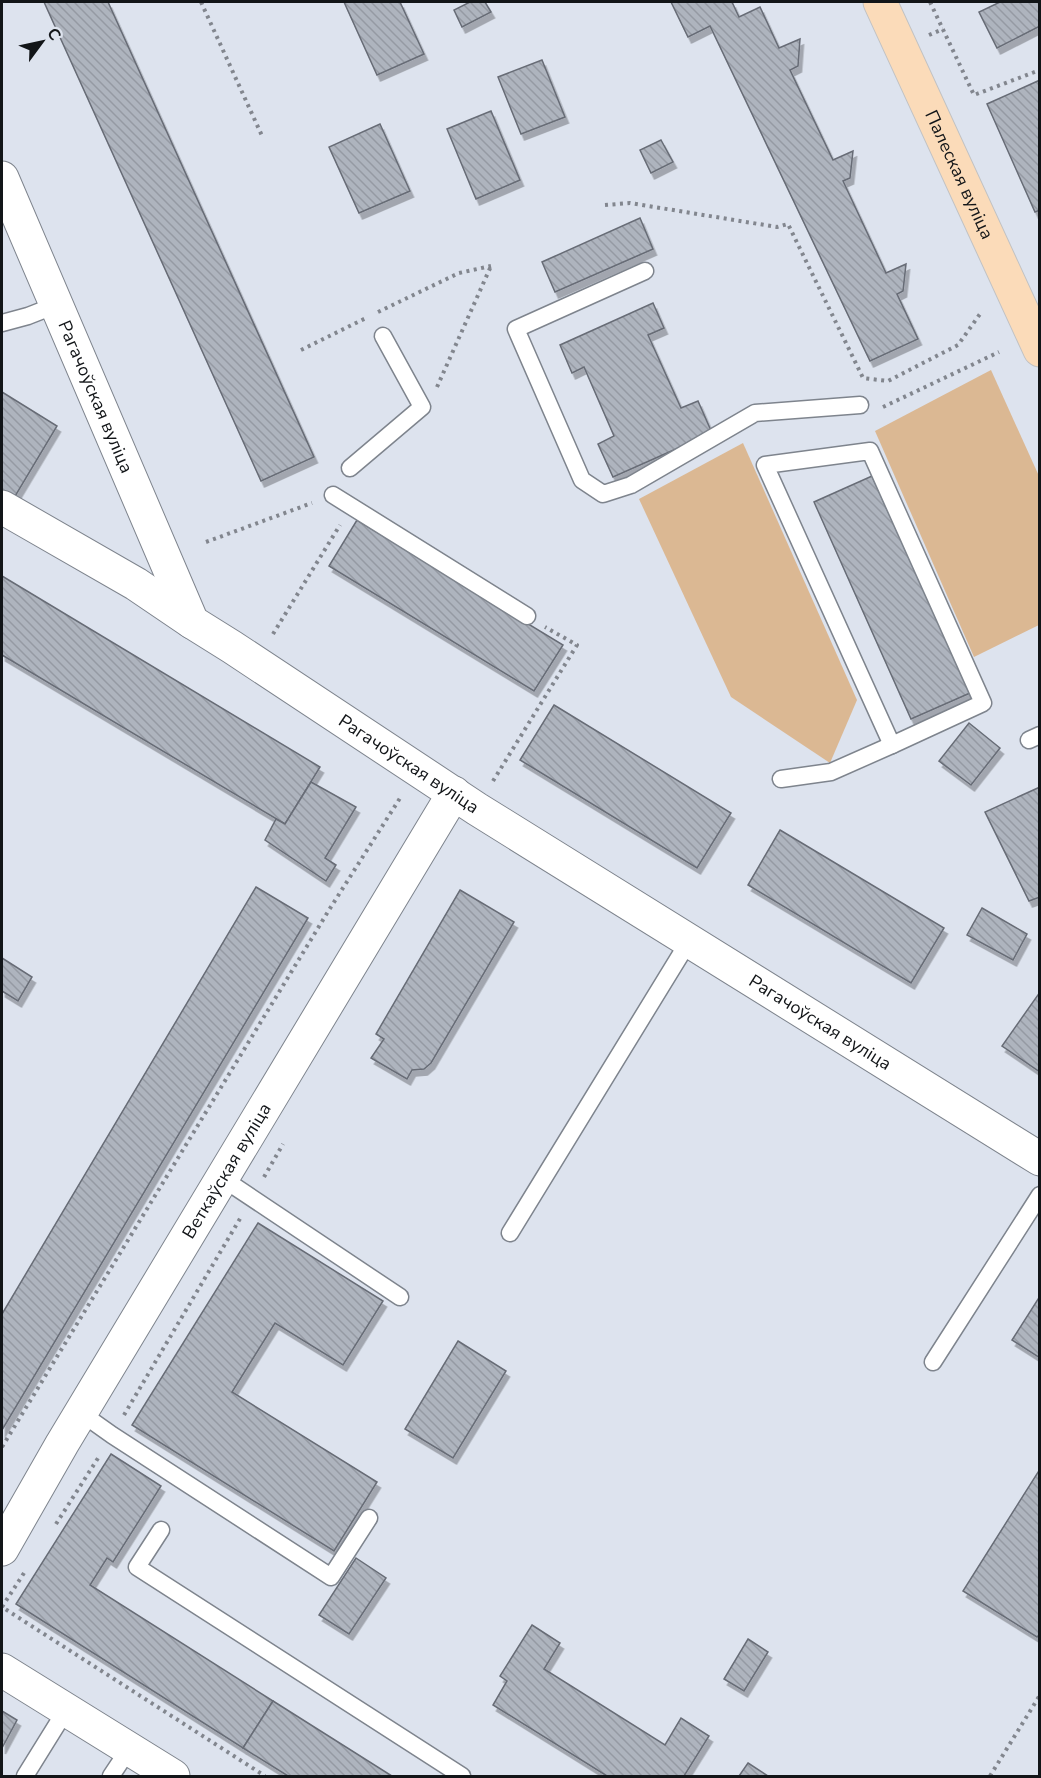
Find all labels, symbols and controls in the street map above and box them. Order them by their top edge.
north arrow [12,12,72,72]
text: С [42,24,66,45]
street label: Палеская вуліца [919,106,999,243]
street label: Рагачоўская вуліца [52,317,139,477]
street label: Рагачоўская вуліца [334,709,484,819]
street label: Рагачоўская вуліца [744,969,896,1076]
street label: Веткаўская вуліца [176,1098,277,1243]

